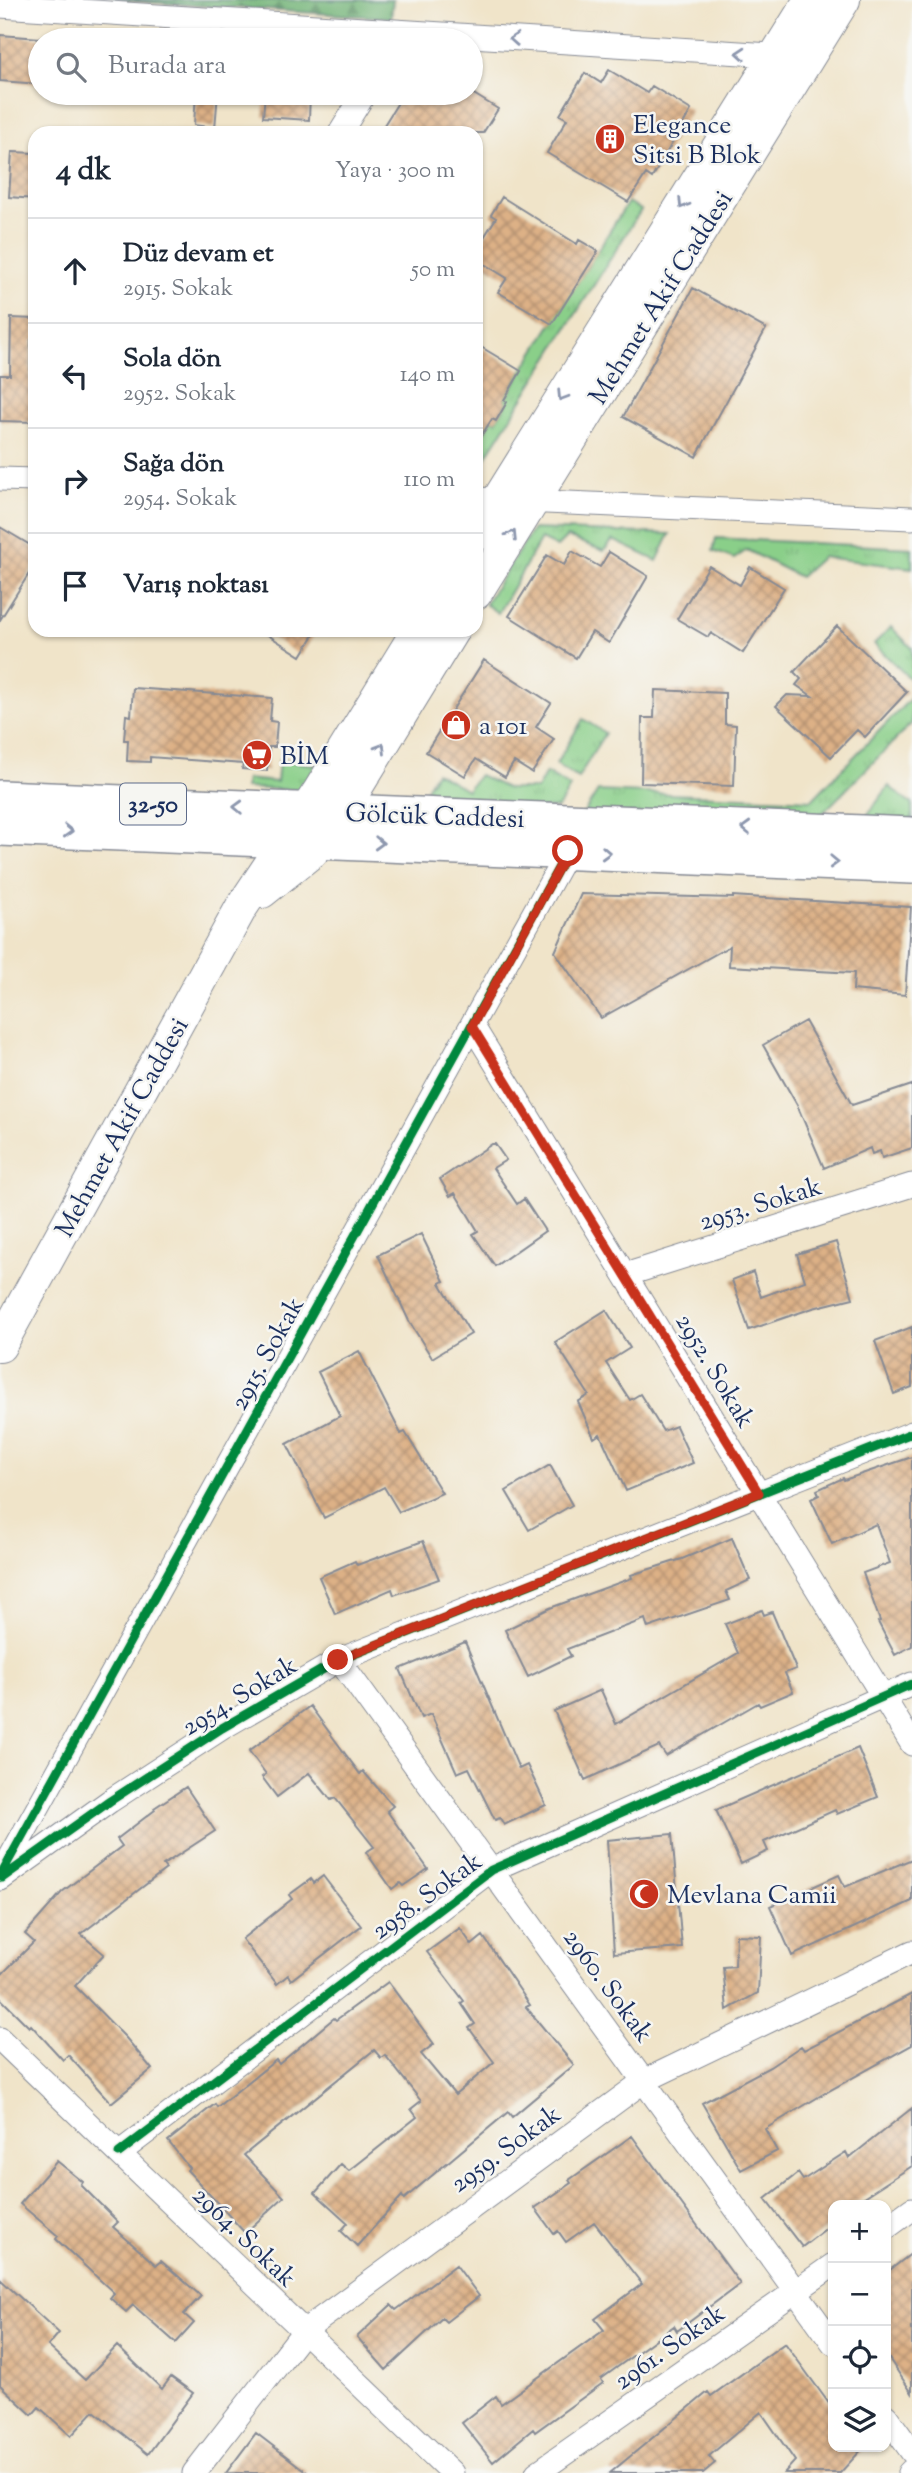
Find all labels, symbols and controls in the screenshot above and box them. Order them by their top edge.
search box [28,28,483,105]
one-way arrow [508,32,519,47]
one-way arrow [735,46,746,61]
icon: search [52,48,90,86]
text: Burada ara [108,48,226,85]
place label: Elegance Sitsi B Blok [633,108,761,175]
building icon: Elegance Sitsi B Blok [593,122,627,156]
text: 4 dk [56,150,111,193]
text: Yaya · 300 m [335,155,455,188]
street label: Mehmet Akif Caddesi [581,184,743,413]
one-way arrow [679,196,692,209]
text: Düz devam et [123,236,274,273]
icon: ahead [56,252,94,290]
text: 50 m [411,254,455,287]
text: 2915. Sokak [123,273,233,306]
text: Sola dön [123,341,221,378]
icon: left [56,357,94,395]
text: 140 m [400,359,455,392]
text: 2952. Sokak [123,378,236,411]
one-way arrow [558,389,571,402]
text: Sağa dön [123,446,224,483]
icon: right [56,462,94,500]
text: 110 m [404,464,455,497]
text: 2954. Sokak [123,483,237,516]
one-way arrow [503,530,516,543]
icon: arrive [56,567,94,605]
text: Varış noktası [123,567,269,604]
shop icon: a 101 [439,708,473,742]
place label: a 101 [479,709,528,746]
supermarket icon: BİM [240,738,274,772]
place label: BİM [280,739,329,776]
one-way arrow [373,743,386,756]
road number: 32-50 [120,784,186,824]
street label: Gölcük Caddesi [345,796,525,839]
one-way arrow [233,800,244,815]
one-way arrow [740,821,751,836]
one-way arrow [63,823,74,838]
route start [552,835,583,866]
one-way arrow [374,836,385,851]
one-way arrow [601,845,612,860]
one-way arrow [829,855,840,870]
street label: Mehmet Akif Caddesi [47,1011,199,1245]
street label: 2953. Sokak [695,1169,827,1242]
street label: 2915. Sokak [222,1291,315,1418]
street label: 2952. Sokak [665,1307,763,1436]
route end [322,1644,353,1675]
street label: 2954. Sokak [175,1648,305,1746]
street label: 2958. Sokak [365,1844,490,1950]
mosque icon: Mevlana Camii [627,1877,661,1911]
place label: Mevlana Camii [667,1878,837,1915]
street label: 2960. Sokak [553,1922,661,2051]
street label: 2959. Sokak [444,2097,569,2203]
street label: 2964. Sokak [183,2179,304,2297]
map controls [828,2200,891,2452]
button: + [828,2200,891,2263]
button: − [828,2263,891,2326]
street label: 2961. Sokak [607,2296,734,2400]
button: locate [828,2326,891,2389]
button: layers [828,2389,891,2452]

